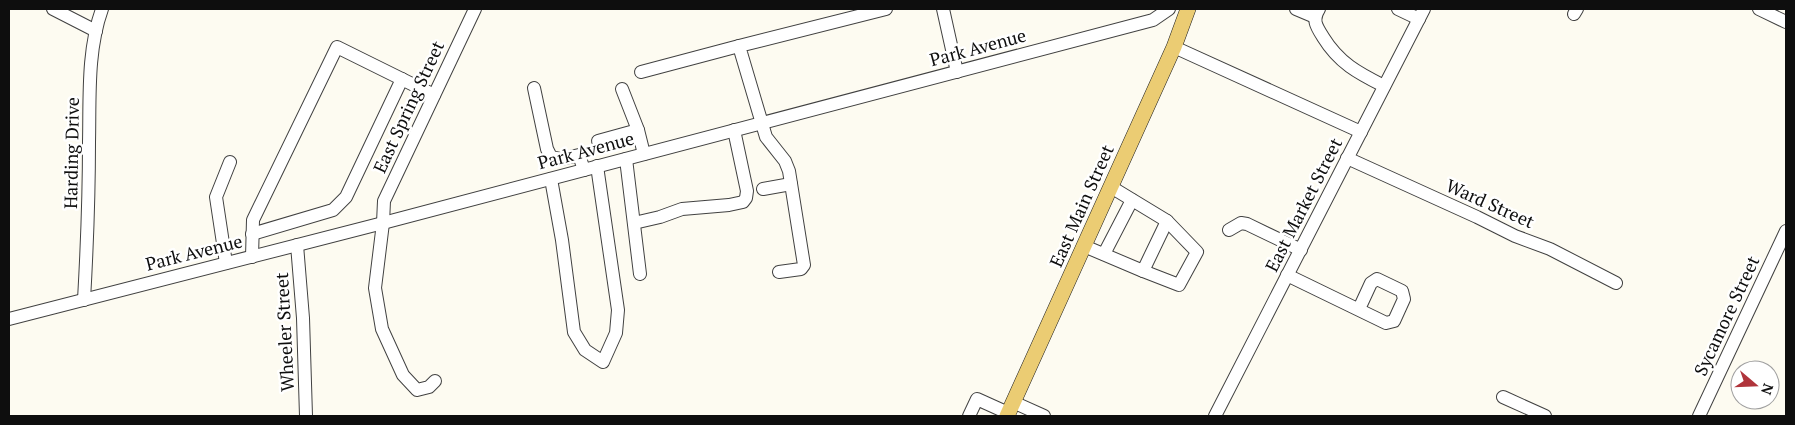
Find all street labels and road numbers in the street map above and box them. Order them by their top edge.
street label: Park Avenue [927,23,1029,71]
street label: East Spring Street [367,36,449,177]
street label: Harding Drive [58,97,84,209]
street label: Park Avenue [535,126,637,174]
street label: East Market Street [1259,133,1347,276]
street label: East Main Street [1043,140,1119,271]
street label: Ward Street [1443,173,1539,233]
street label: Park Avenue [143,228,245,276]
street label: Sycamore Street [1688,251,1765,379]
street label: Wheeler Street [269,272,299,392]

